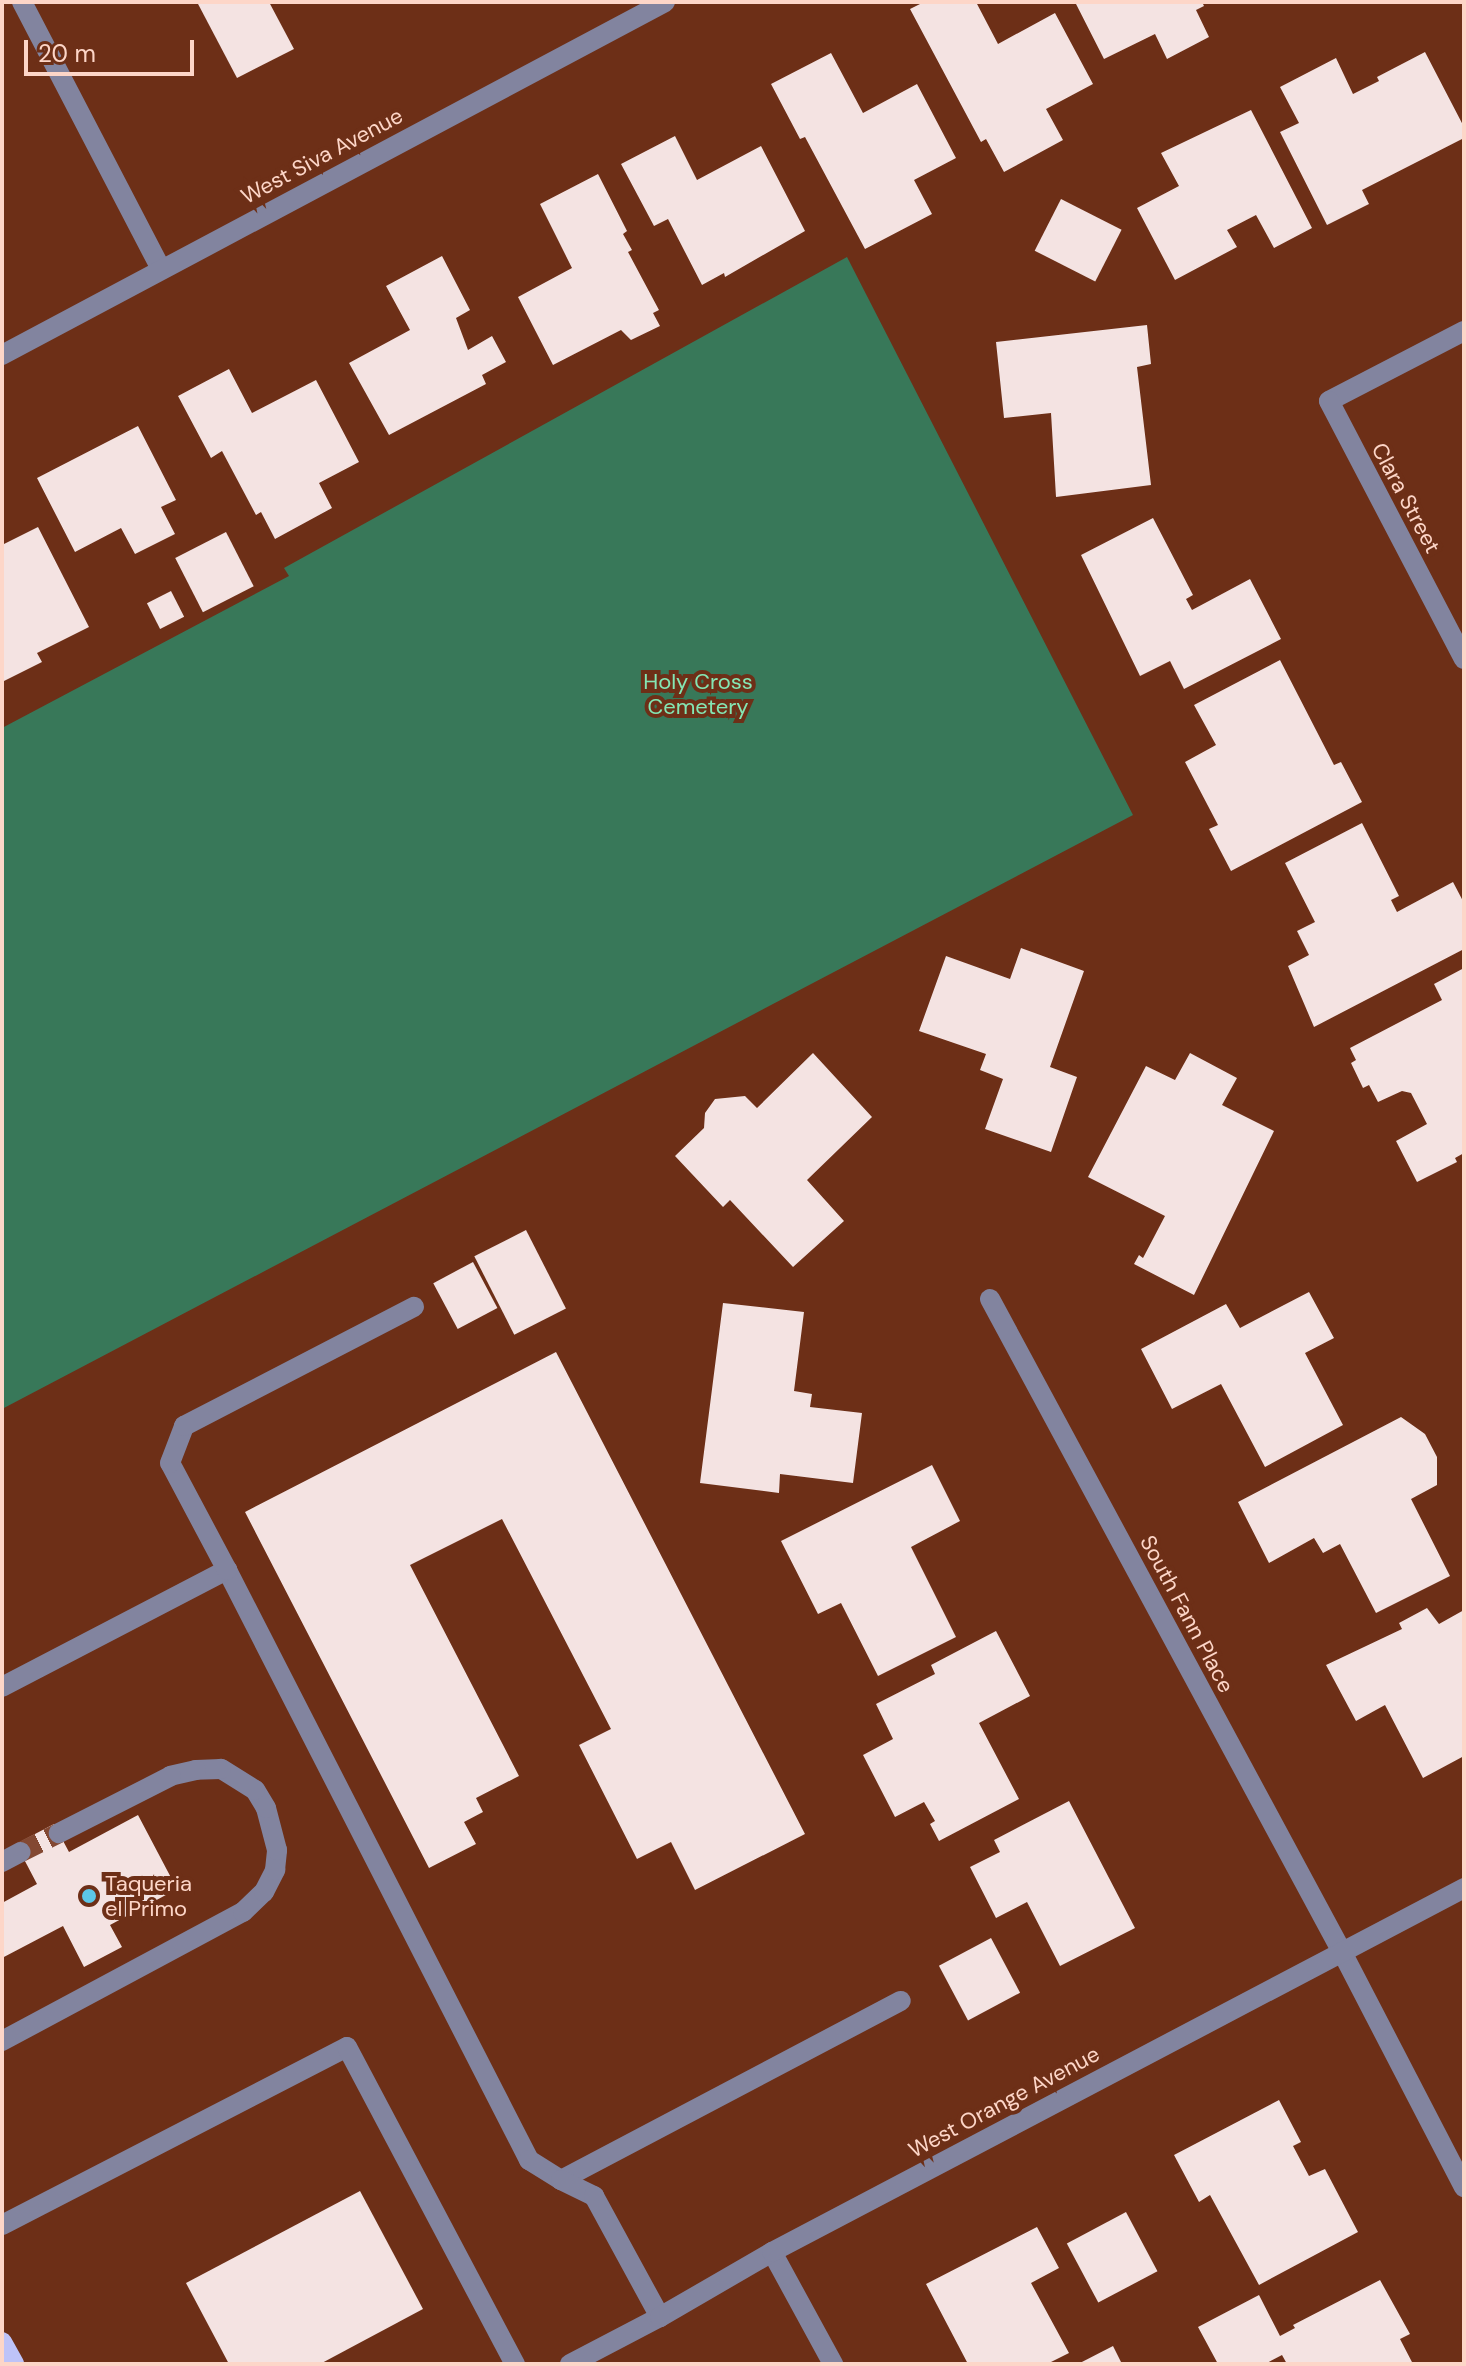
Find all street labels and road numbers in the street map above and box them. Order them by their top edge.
street label: West Siva Avenue [237,102,407,210]
street label: Clara Street [1366,438,1446,558]
street label: South Fann Place [1134,1531,1240,1697]
street label: West Orange Avenue [904,2040,1104,2164]

